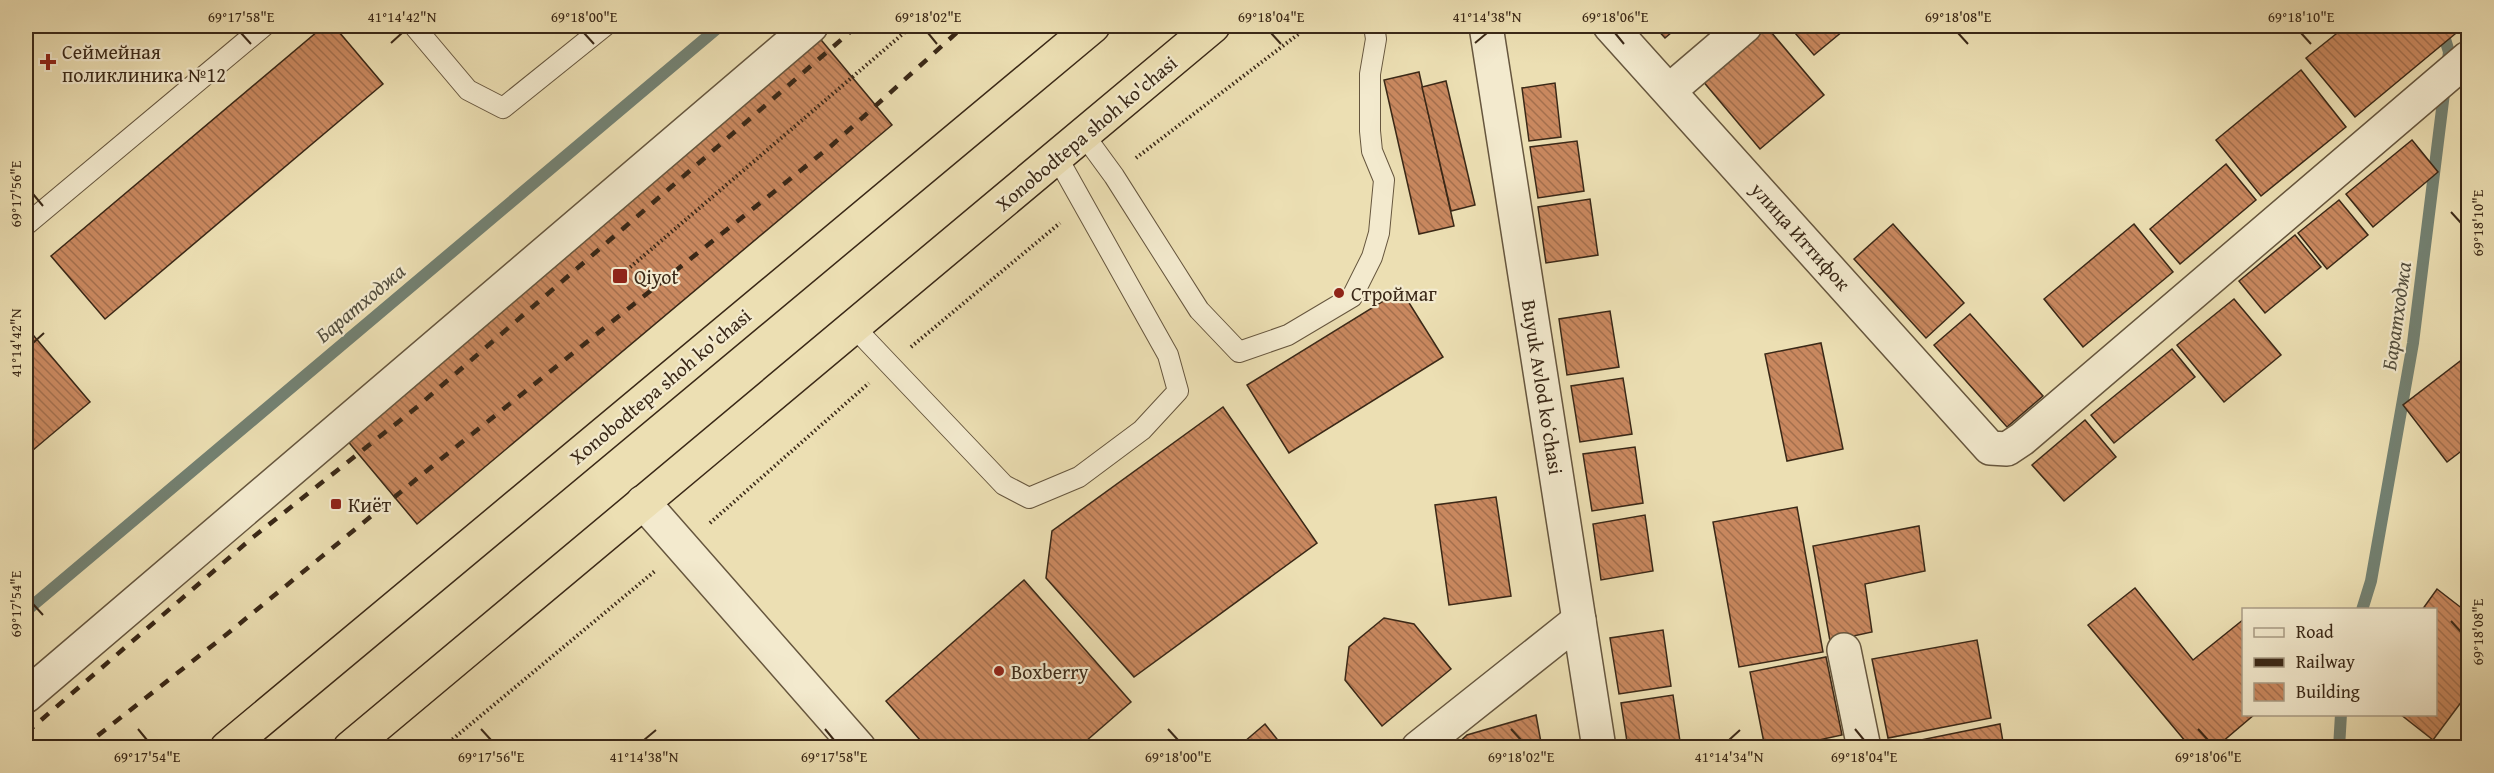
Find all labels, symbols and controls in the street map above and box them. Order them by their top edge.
text: 69°17'58"E [208,6,275,27]
text: 41°14'42"N [368,6,437,27]
text: 69°18'00"E [551,6,618,27]
text: 69°18'02"E [895,6,962,27]
text: 69°18'04"E [1238,6,1305,27]
text: 41°14'38"N [1453,6,1522,27]
text: 69°18'06"E [1582,6,1649,27]
text: 69°18'08"E [1925,6,1992,27]
text: 69°18'10"E [2268,6,2335,27]
place label: Сеймейная поликлиника №12 [62,37,226,89]
street label: Xonobodtepa shoh ko'chasi [989,48,1183,218]
marker: Сеймейная поликлиника №12 [39,53,57,71]
text: 69°17'56"E [5,160,26,227]
street label: улица Иттифок [1744,175,1858,297]
text: 69°18'10"E [2467,189,2488,256]
water label: Баратходжа [308,256,412,350]
water label: Баратходжа [2373,259,2419,372]
place label: Qiyot [634,262,679,291]
marker: Qiyot [611,267,629,285]
place label: Строймаг [1351,279,1437,308]
marker: Строймаг [1332,286,1346,300]
street label: Buyuk Avlod koʻchasi [1515,297,1571,477]
street label: Xonobodtepa shoh ko'chasi [563,301,757,471]
text: 41°14'42"N [5,308,26,377]
place label: Киёт [348,490,392,519]
marker: Киёт [329,497,343,511]
text: 69°17'54"E [5,570,26,637]
text: 69°18'08"E [2467,598,2488,665]
legend [2242,608,2437,716]
text: Road [2296,618,2334,645]
text: Railway [2296,648,2355,675]
place label: Boxberry [1011,657,1089,686]
marker: Boxberry [992,664,1006,678]
text: Building [2296,678,2360,705]
text: 69°17'54"E [114,746,181,767]
text: 69°17'56"E [458,746,525,767]
text: 41°14'38"N [610,746,679,767]
text: 69°17'58"E [801,746,868,767]
text: 69°18'00"E [1145,746,1212,767]
text: 69°18'02"E [1488,746,1555,767]
text: 41°14'34"N [1695,746,1764,767]
text: 69°18'04"E [1831,746,1898,767]
text: 69°18'06"E [2175,746,2242,767]

